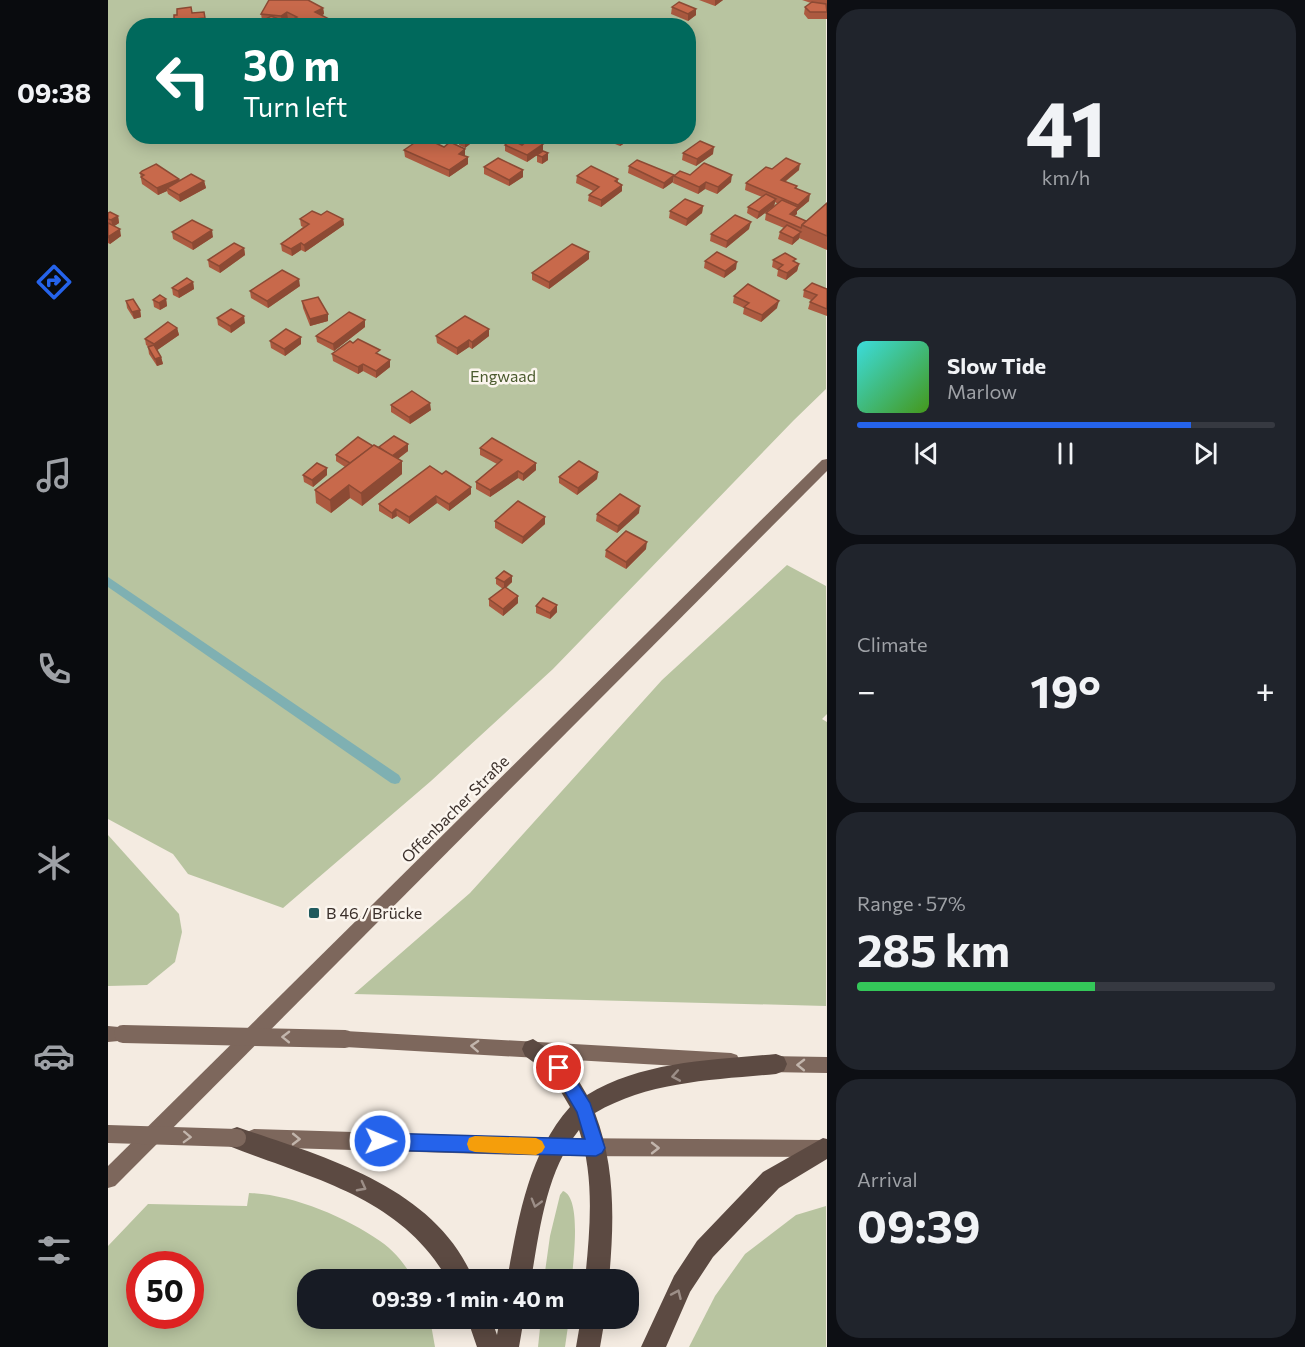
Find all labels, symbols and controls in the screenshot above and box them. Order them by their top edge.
text: 30 m [243,38,340,90]
icon: left [144,42,222,120]
text: 09:38 [17,76,91,109]
text: 41 [1026,78,1106,173]
text: Turn left [243,90,347,123]
text: km/h [1042,165,1090,189]
icon: directions [33,261,75,303]
text: Slow Tide [947,352,1046,379]
park label: Engwaad [470,366,536,385]
text: Marlow [947,379,1017,403]
icon: previous [910,437,943,470]
icon: pause [1049,437,1082,470]
icon: next [1189,437,1222,470]
icon: music [33,454,75,496]
text: Climate [857,632,927,656]
icon: phone [33,648,75,690]
text: 19° [1030,662,1101,717]
text: − [857,669,876,710]
text: + [1256,669,1275,710]
street label: Offenbacher Straße [397,751,512,866]
icon: climate [33,842,75,884]
text: Range · 57% [857,891,966,915]
place label: B 46 / Brücke [326,903,422,922]
marker: B 46 / Brücke [307,906,321,920]
text: 285 km [857,921,1010,976]
one-way arrow [282,1031,291,1044]
icon: car [33,1035,75,1077]
one-way arrow [470,1039,479,1052]
pin [533,1042,584,1093]
icon: arrive [542,1051,575,1084]
one-way arrow [797,1059,806,1071]
one-way arrow [672,1069,682,1082]
position arrow [348,1109,412,1173]
one-way arrow [183,1130,192,1143]
one-way arrow [291,1133,300,1146]
one-way arrow [650,1142,659,1154]
text: Arrival [857,1167,918,1191]
one-way arrow [356,1180,366,1191]
text: 09:39 [857,1197,981,1252]
one-way arrow [530,1198,543,1208]
icon: filters [33,1229,75,1271]
speed limit sign: 50 [126,1251,204,1329]
text: 09:39 · 1 min · 40 m [372,1285,564,1312]
one-way arrow [670,1289,682,1300]

